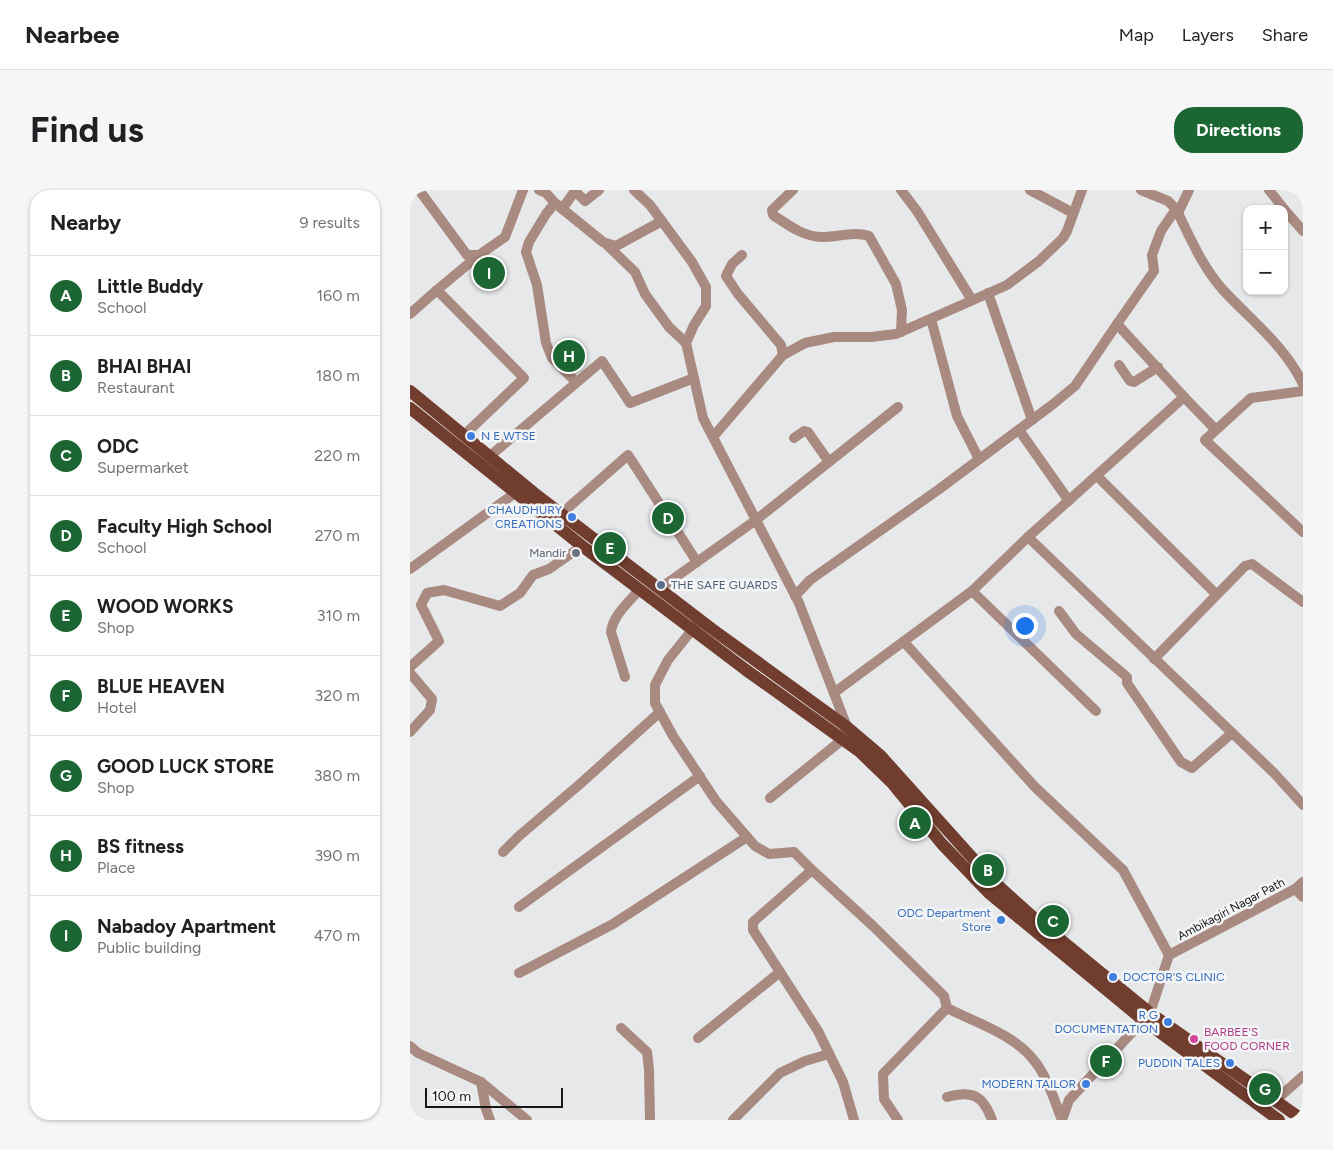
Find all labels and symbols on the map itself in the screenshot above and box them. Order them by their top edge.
pin: I [473,254,505,292]
pin: H [553,337,585,375]
place label: N E WTSE [481,429,536,443]
marker: N E WTSE [465,430,477,442]
pin: D [652,499,684,537]
place label: CHAUDHURY CREATIONS [487,503,563,531]
marker: CHAUDHURY CREATIONS [566,511,578,523]
pin: E [594,529,626,567]
place label: Mandir [529,546,566,560]
marker: Mandir [570,547,582,559]
place label: THE SAFE GUARDS [671,578,778,592]
marker: THE SAFE GUARDS [655,579,667,591]
your location [1012,613,1038,639]
pin: A [899,804,931,842]
pin: B [972,851,1004,889]
street label: Ambikagiri Nagar Path [1175,875,1287,943]
pin: C [1037,902,1069,940]
place label: ODC Department Store [897,906,991,934]
marker: ODC Department Store [995,914,1007,926]
place label: DOCTOR'S CLINIC [1123,970,1225,984]
marker: DOCTOR'S CLINIC [1107,971,1119,983]
place label: R G DOCUMENTATION [1055,1008,1158,1036]
marker: R G DOCUMENTATION [1162,1016,1174,1028]
place label: BARBEE'S FOOD CORNER [1204,1025,1290,1053]
marker: BARBEE'S FOOD CORNER [1188,1033,1200,1045]
pin: F [1090,1042,1122,1080]
place label: PUDDIN TALES [1138,1056,1220,1070]
marker: PUDDIN TALES [1224,1057,1236,1069]
pin: G [1249,1070,1281,1108]
place label: MODERN TAILOR [981,1077,1076,1091]
marker: MODERN TAILOR [1080,1078,1092,1090]
scale bar [425,1085,562,1108]

